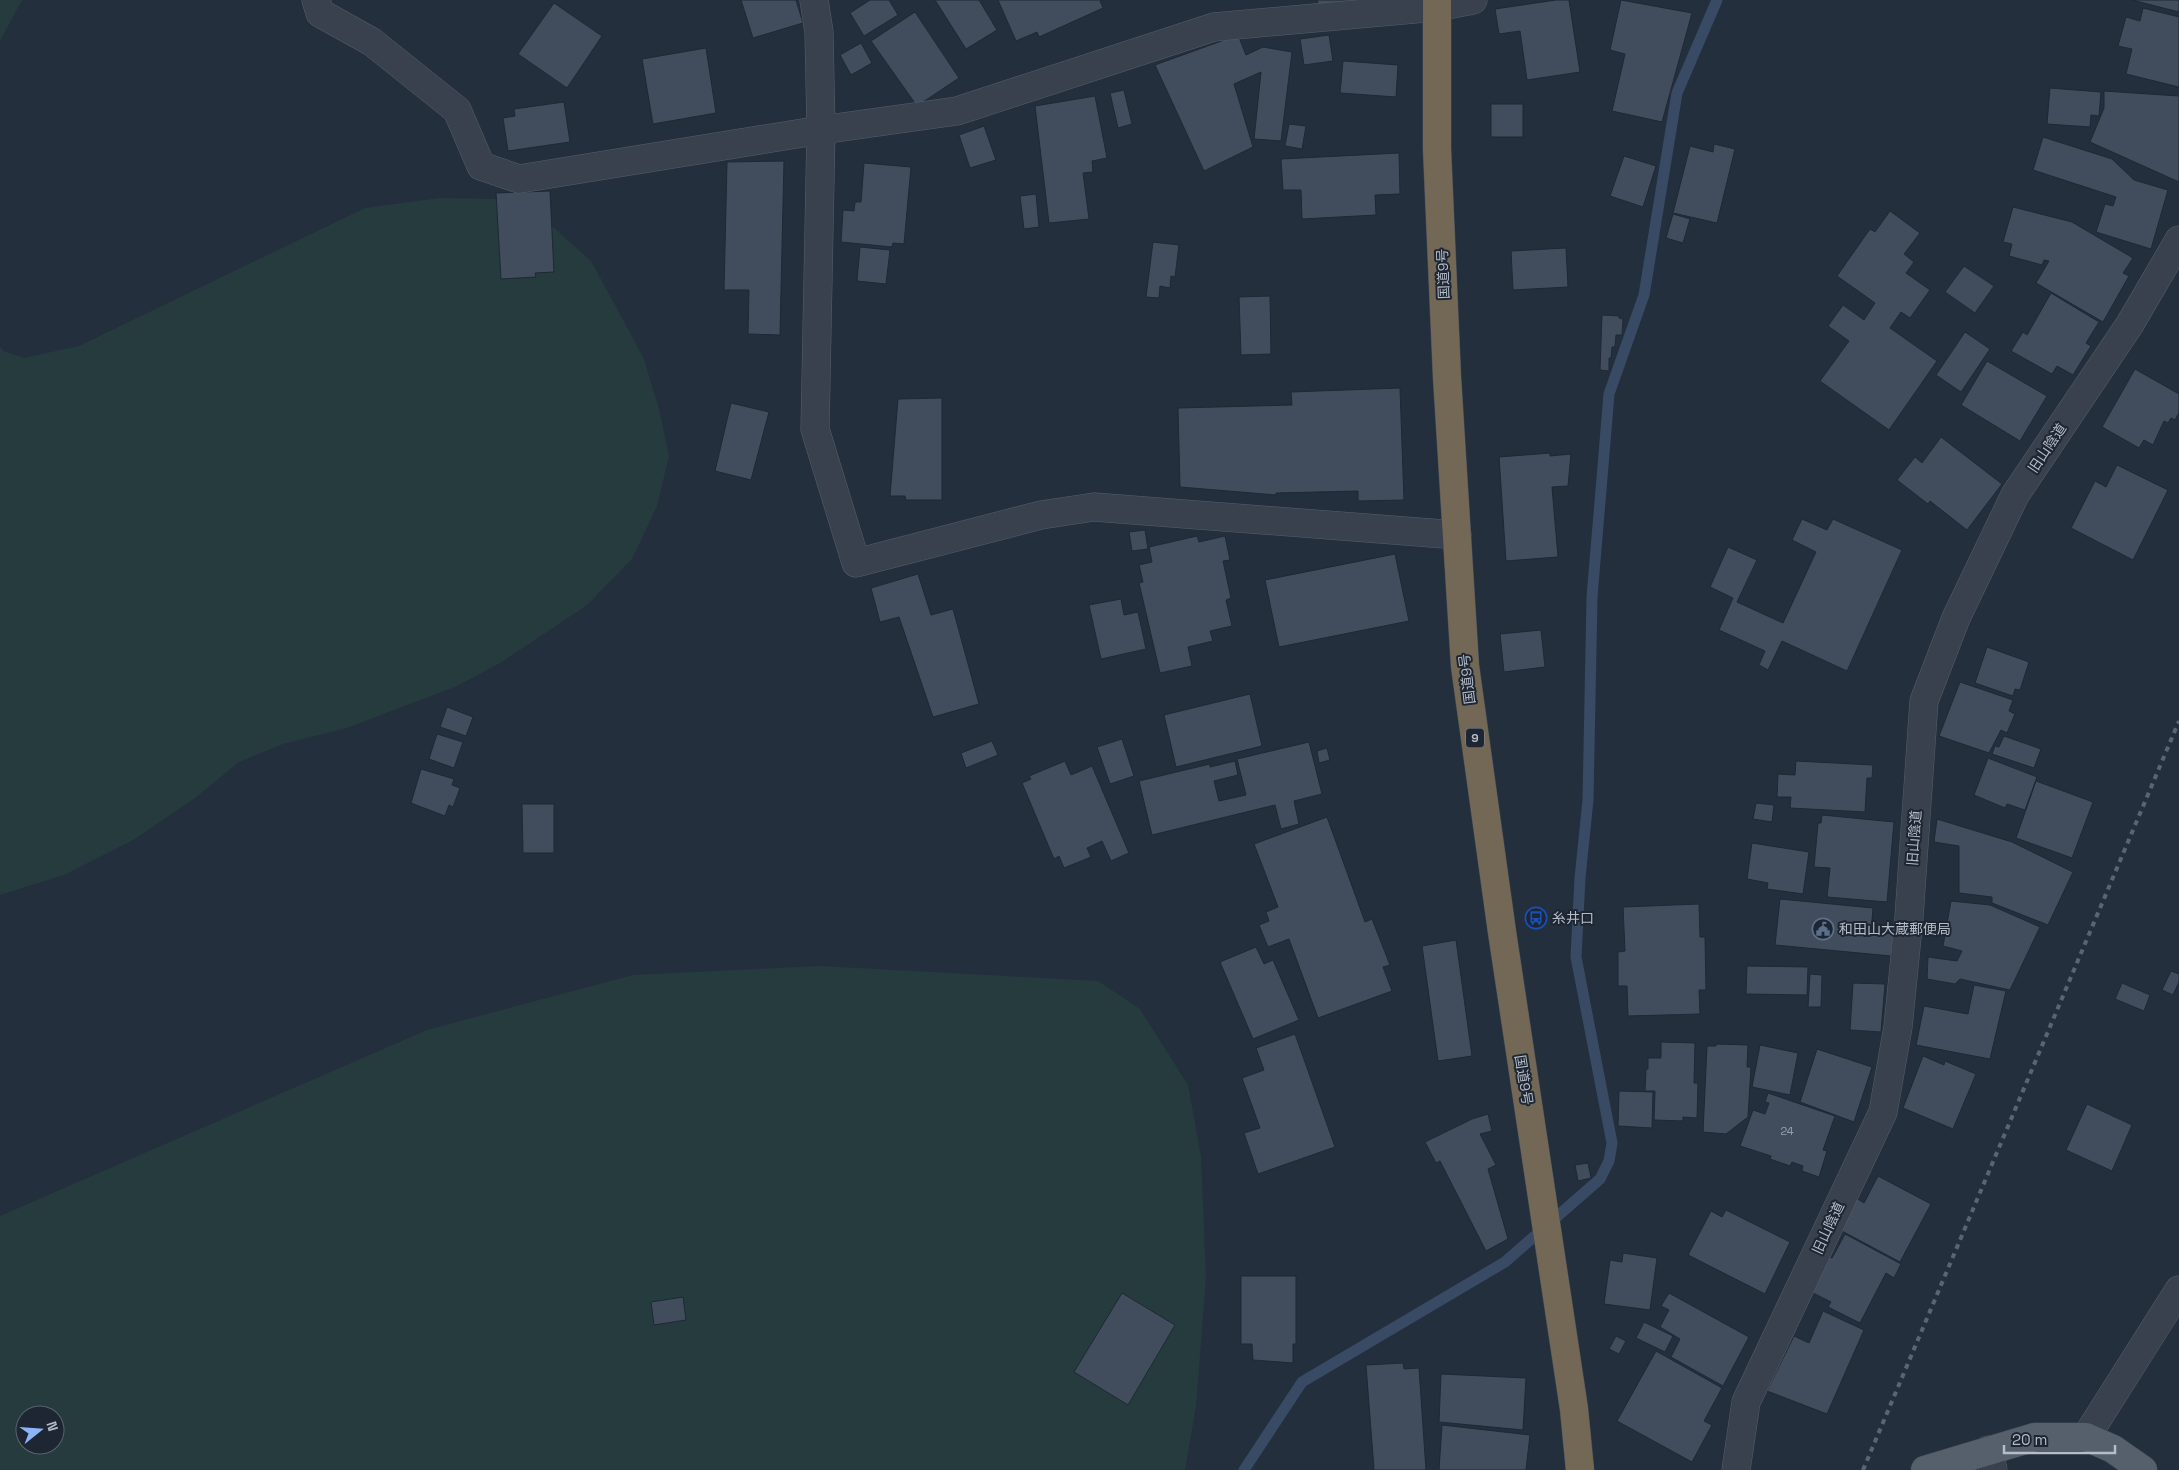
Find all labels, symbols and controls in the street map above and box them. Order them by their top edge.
street label: 国道9号 [1433,248,1453,300]
street label: 旧山陰道 [2024,420,2070,476]
street label: 国道9号 [1455,653,1479,705]
road number: 9 [1466,728,1484,748]
street label: 旧山陰道 [1903,809,1925,867]
bus stop icon: 糸井口 [1524,906,1548,930]
place label: 糸井口 [1552,909,1594,927]
public building icon: 和田山大蔵郵便局 [1811,917,1835,941]
place label: 和田山大蔵郵便局 [1839,920,1951,938]
street label: 国道9号 [1511,1054,1537,1106]
house number: 24 [1780,1124,1794,1138]
street label: 旧山陰道 [1808,1199,1848,1257]
north arrow [15,1405,65,1455]
text: N [42,1419,62,1433]
scale bar [2004,1422,2115,1454]
text: 20 m [2012,1430,2047,1449]

